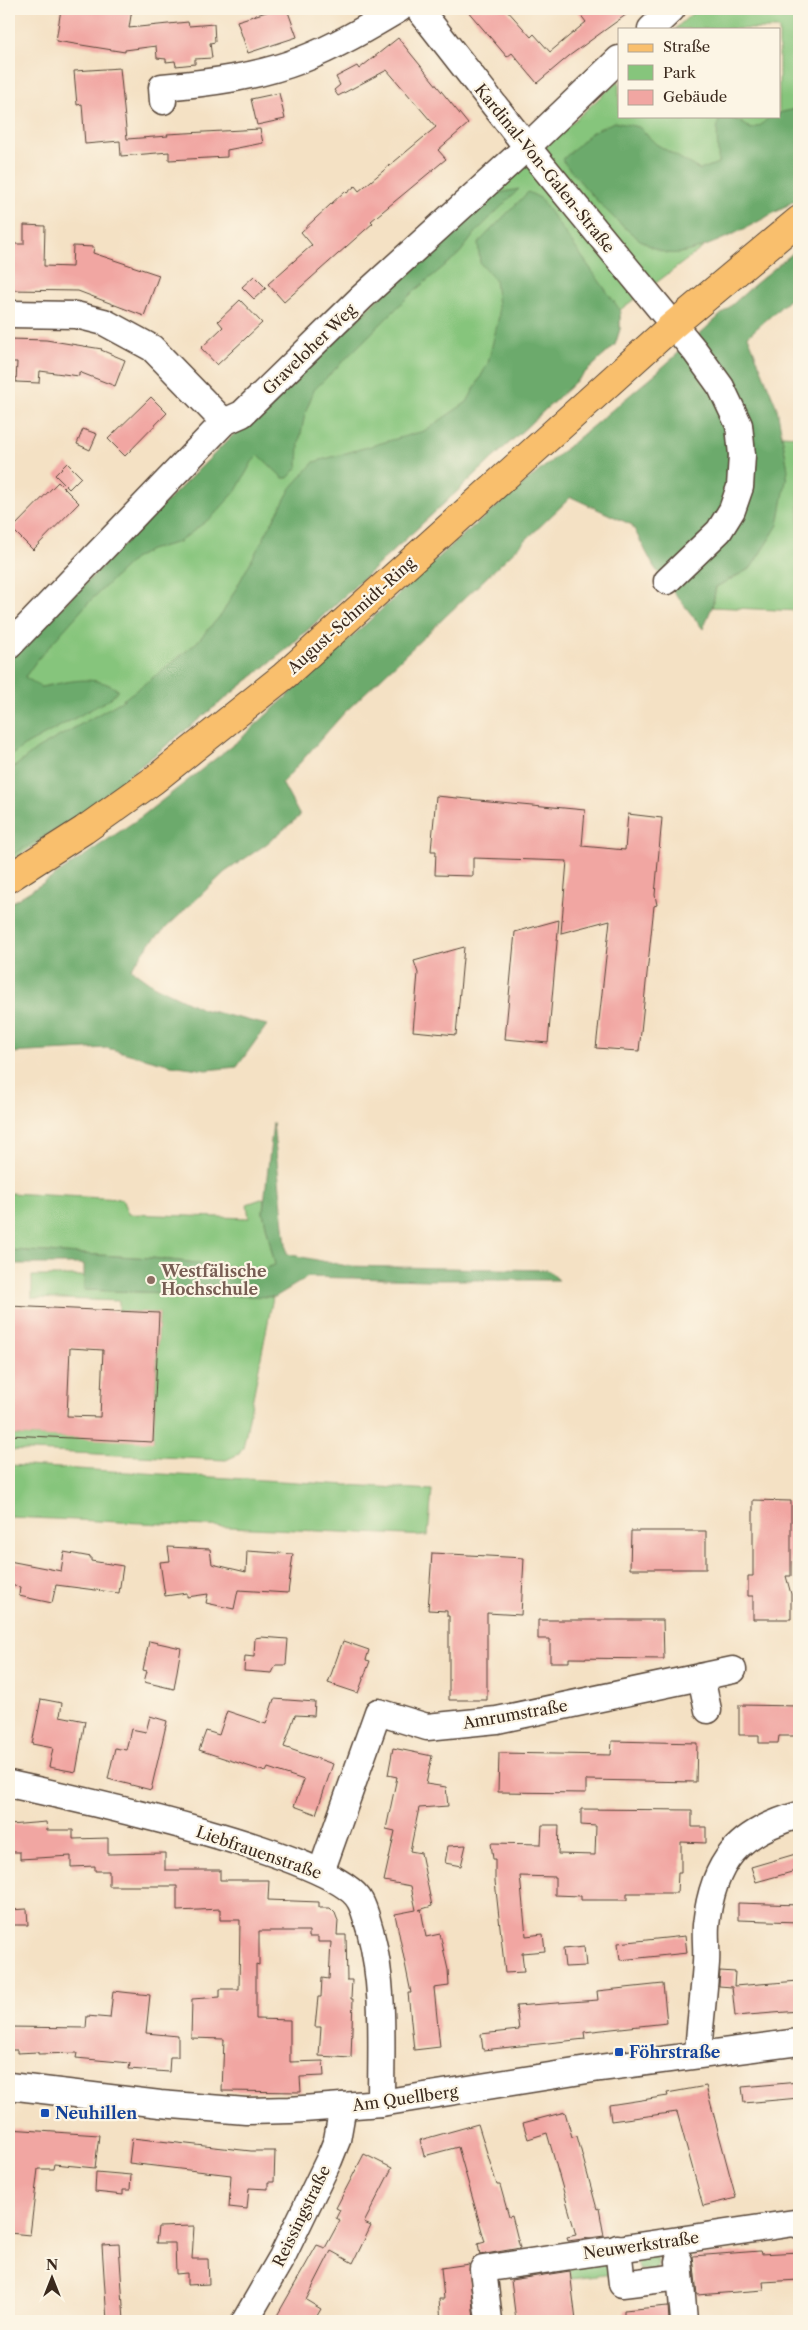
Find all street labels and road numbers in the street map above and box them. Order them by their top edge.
street label: Kardinal-Von-Galen-Straße [471,79,619,257]
street label: Graveloher Weg [258,299,360,399]
street label: August-Schmidt-Ring [282,552,419,678]
street label: Amrumstraße [460,1695,569,1733]
street label: Liebfrauenstraße [194,1821,324,1883]
street label: Am Quellberg [350,2081,460,2115]
street label: Reissingstraße [268,2162,334,2270]
street label: Neuwerkstraße [582,2227,700,2263]

